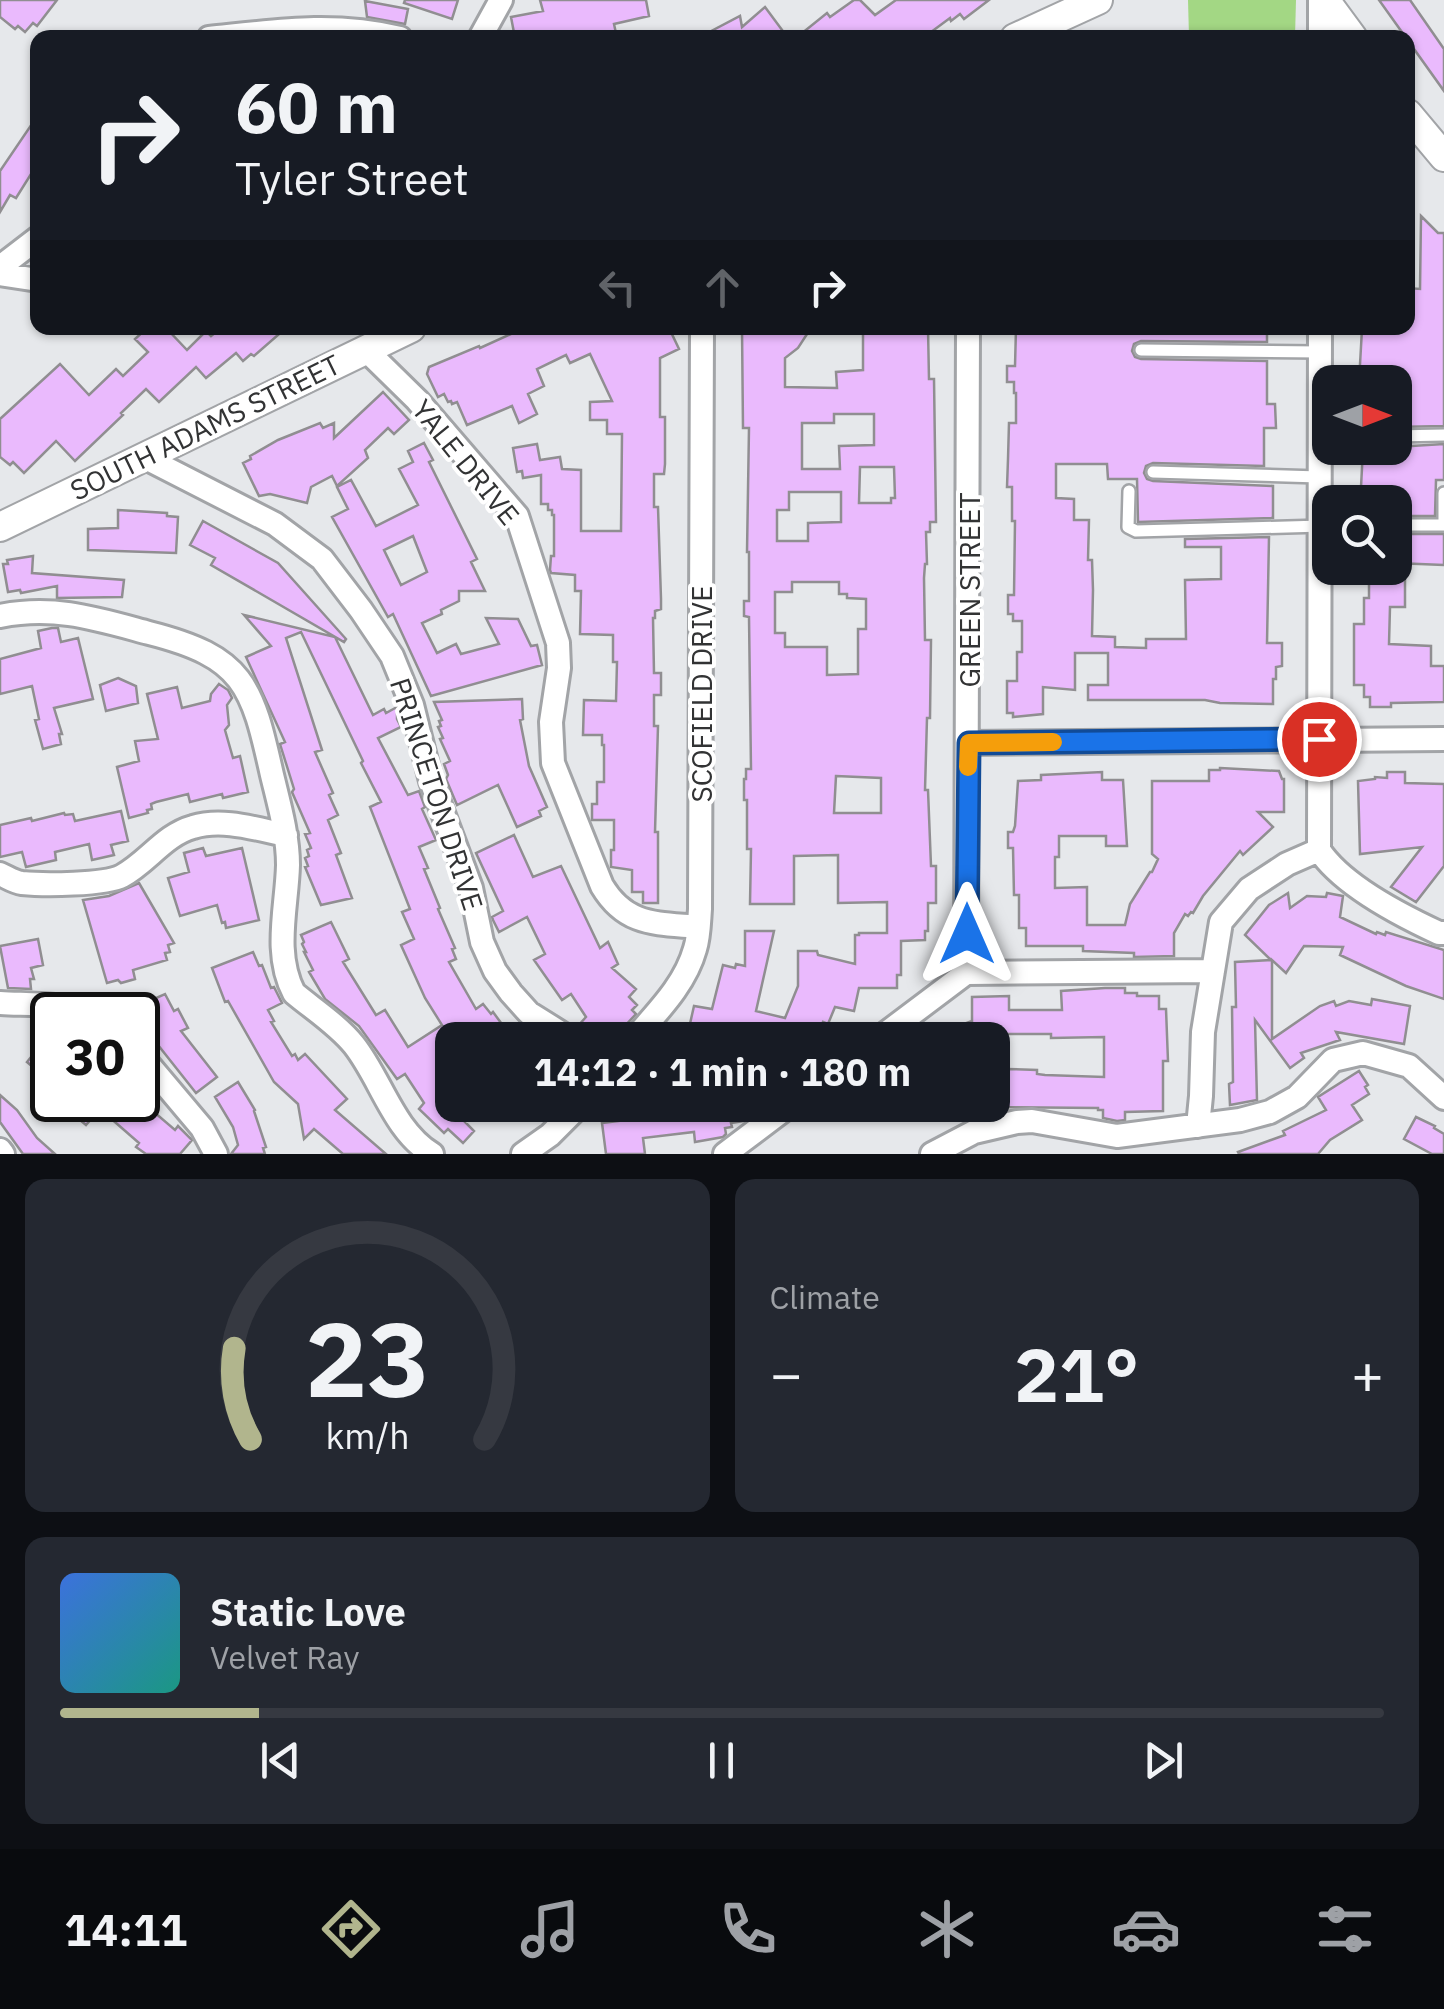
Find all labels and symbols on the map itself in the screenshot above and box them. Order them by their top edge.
street label: SOUTH ADAMS STREET [64,346,346,508]
north arrow [1312,365,1412,465]
street label: YALE DRIVE [404,392,528,532]
street label: GREEN STREET [951,493,988,687]
street label: SCOFIELD DRIVE [683,585,720,803]
street label: PRINCETON DRIVE [382,673,492,915]
pin [1277,697,1362,782]
position arrow [915,882,1019,986]
speed limit sign: 30 [30,992,160,1122]

